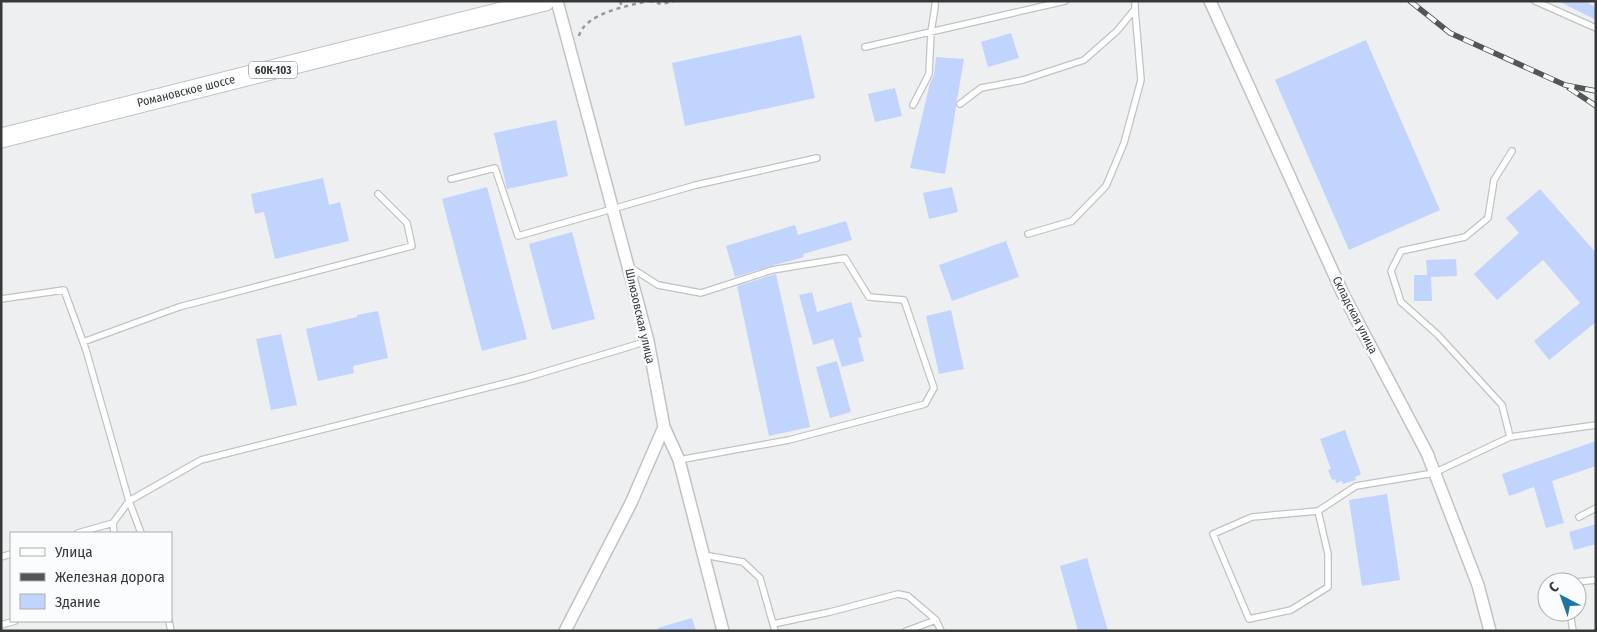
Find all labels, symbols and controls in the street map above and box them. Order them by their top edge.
road number: 60К-103 [249,62,297,78]
street label: Романовское шоссе [136,72,236,110]
street label: Шлюзовская улица [622,267,658,365]
street label: Складская улица [1329,274,1381,356]
legend [10,532,172,622]
text: Улица [54,543,93,561]
text: Железная дорога [55,568,165,586]
north arrow [1537,572,1587,622]
text: С [1545,578,1563,596]
text: Здание [55,593,101,611]

